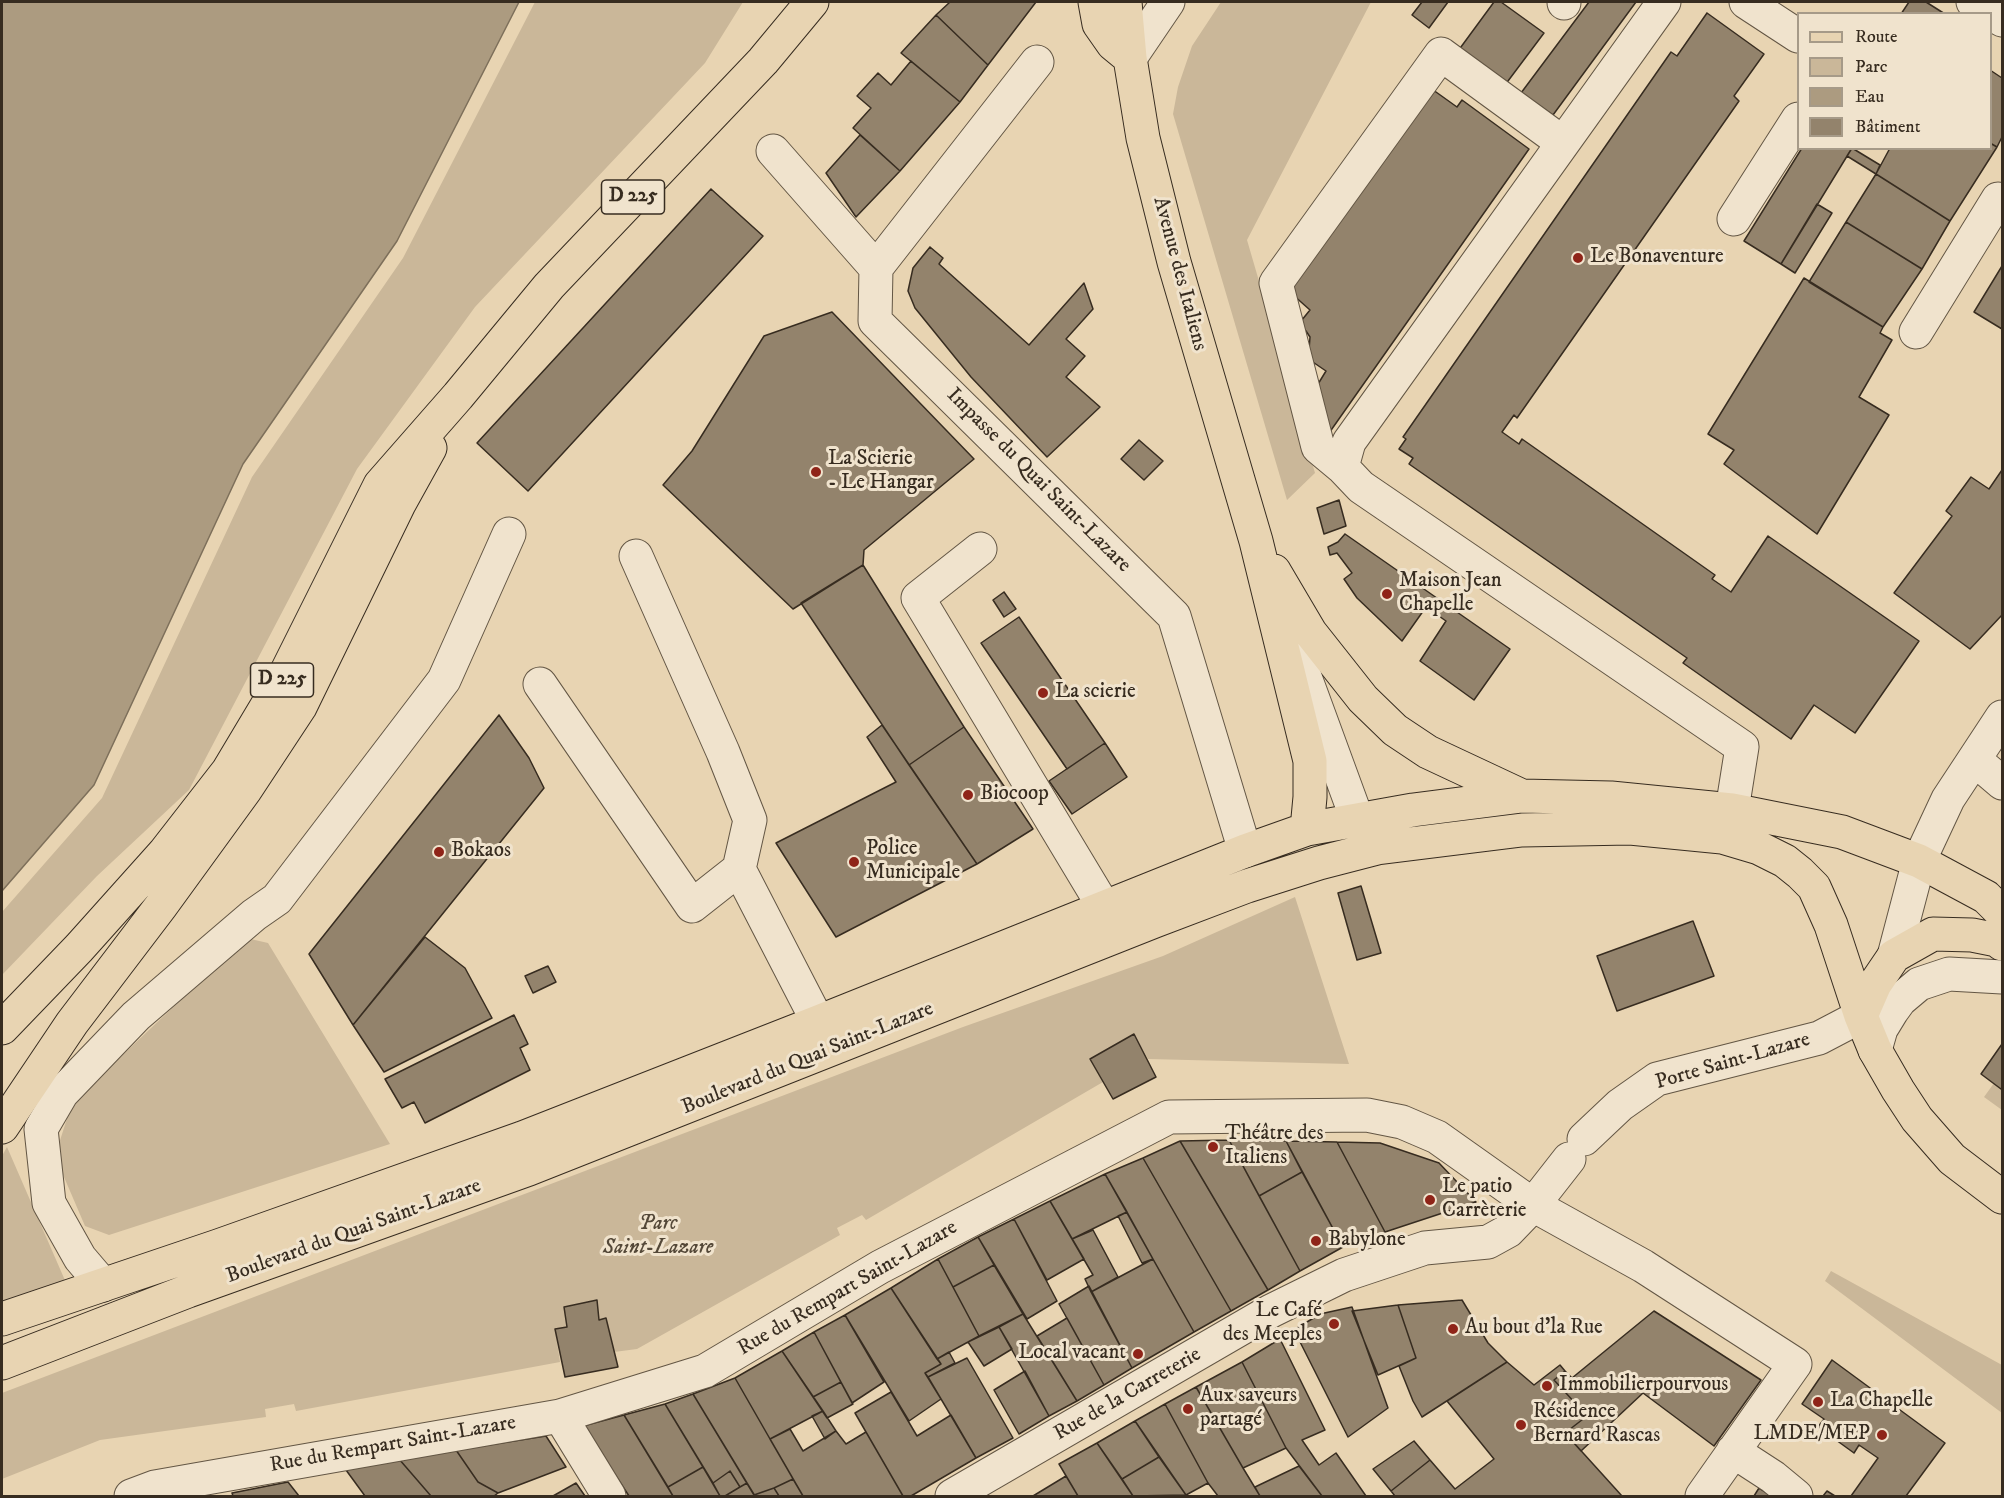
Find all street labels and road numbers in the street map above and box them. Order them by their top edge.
road number: D 225 [602,180,664,214]
street label: Avenue des Italiens [1146,194,1212,354]
street label: Impasse du Quai Saint-Lazare [940,383,1136,579]
road number: D 225 [250,663,314,697]
street label: Boulevard du Quai Saint-Lazare [678,997,938,1121]
street label: Porte Saint-Lazare [1653,1028,1813,1096]
street label: Boulevard du Quai Saint-Lazare [223,1174,485,1290]
street label: Rue du Rempart Saint-Lazare [734,1216,962,1362]
street label: Rue de la Carreterie [1050,1343,1206,1447]
street label: Rue du Rempart Saint-Lazare [268,1411,518,1479]

